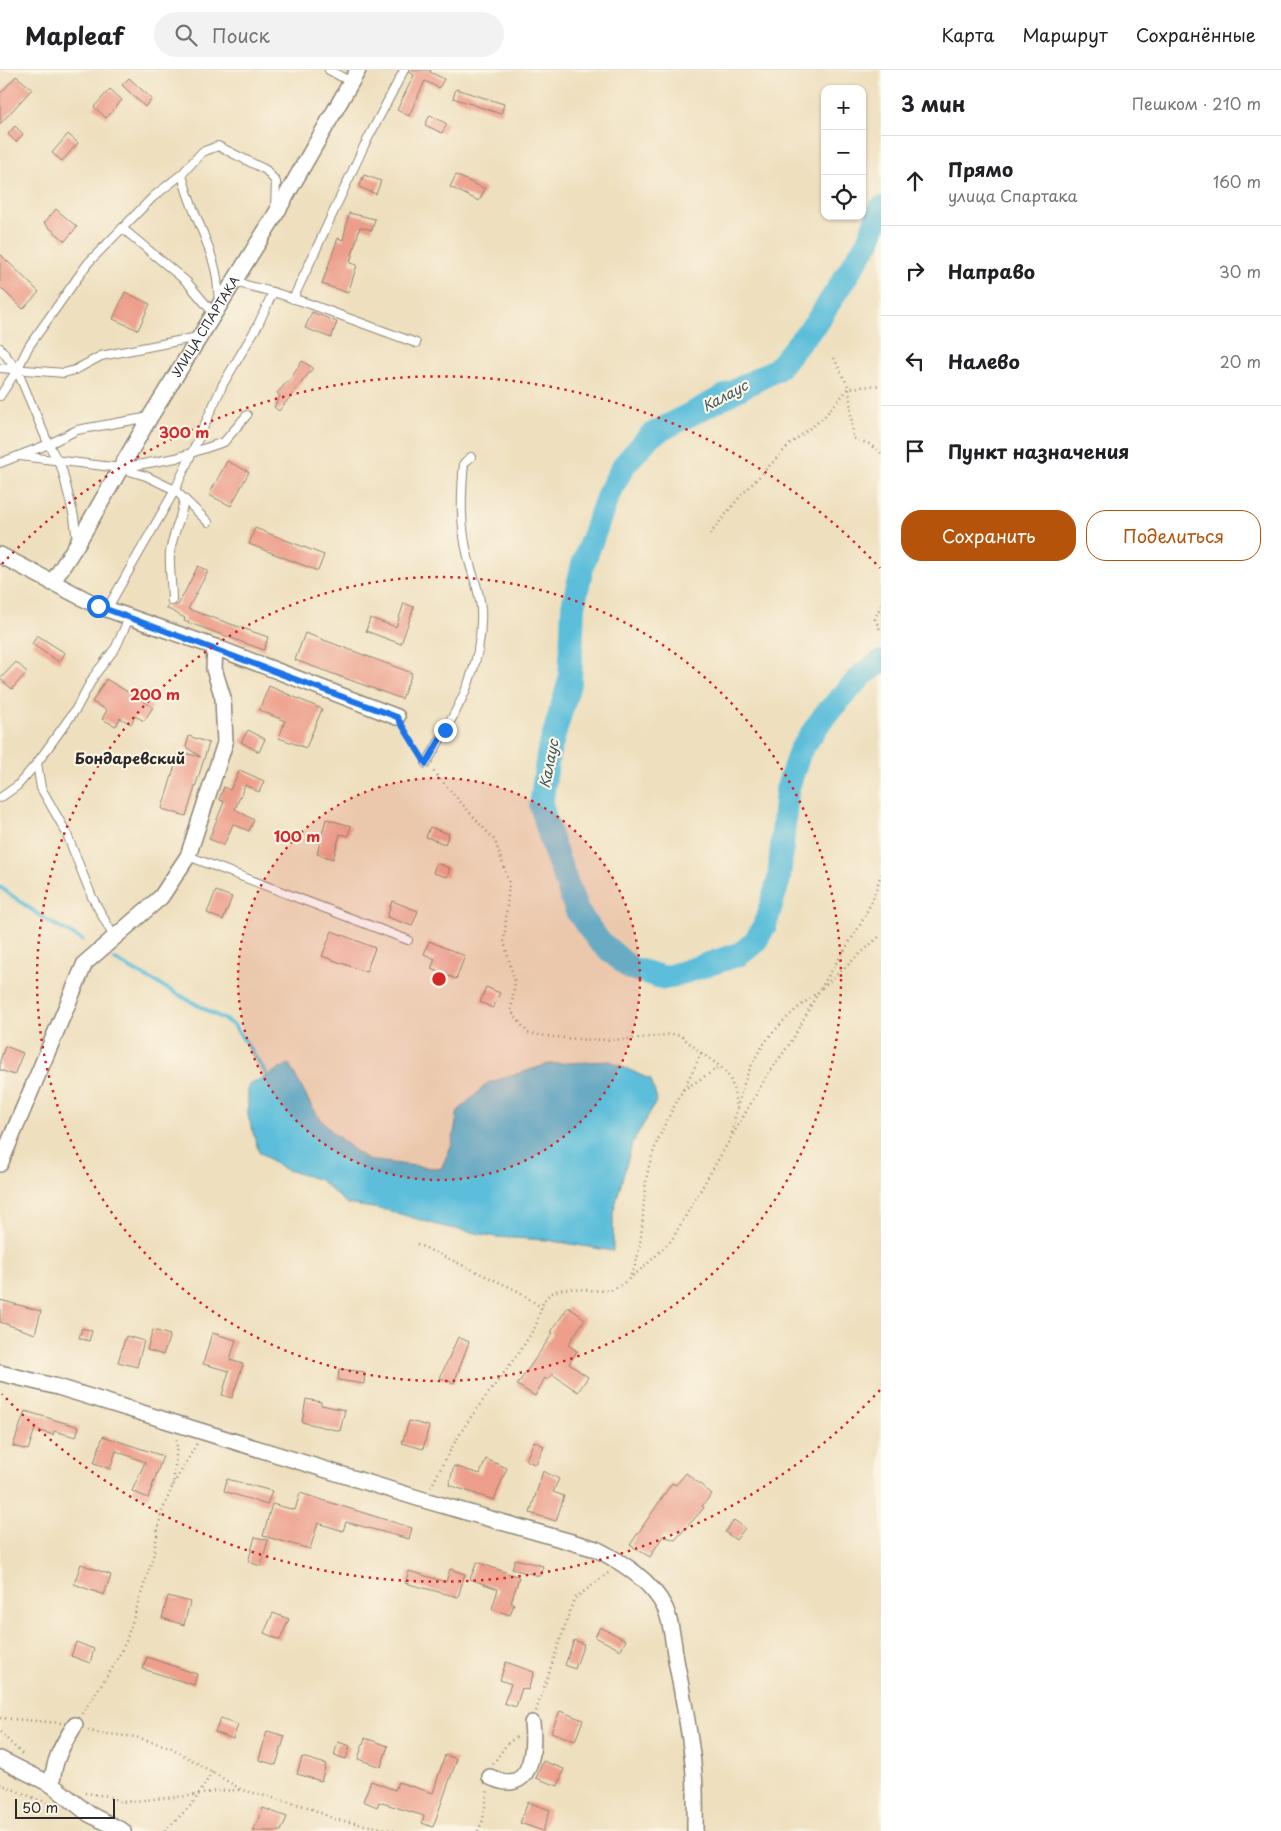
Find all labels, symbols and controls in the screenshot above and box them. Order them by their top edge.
search box [154,12,504,57]
text: Mapleaf [25,17,124,53]
icon: search [172,21,200,49]
text: Поиск [212,21,270,49]
text: Карта [942,21,994,48]
text: Маршрут [1022,21,1108,48]
text: Сохранённые [1136,21,1256,48]
map controls [821,85,866,220]
button: + [821,85,866,130]
text: 3 мин [901,87,965,119]
text: Пешком · 210 m [1132,91,1261,115]
button: − [821,130,866,175]
text: Прямо [948,155,1013,183]
icon: ahead [901,167,929,195]
text: 160 m [1213,169,1261,193]
button: locate [821,175,866,220]
text: улица Спартака [948,183,1078,207]
icon: right [901,257,929,285]
text: Направо [948,257,1035,285]
text: 30 m [1219,259,1261,283]
street label: УЛИЦА СПАРТАКА [167,272,243,380]
icon: left [901,347,929,375]
text: Налево [948,347,1020,375]
text: 20 m [1220,349,1261,373]
water label: Калаус [698,374,753,416]
text: 300 m [159,420,209,443]
icon: arrive [901,437,929,465]
text: Пункт назначения [948,437,1129,465]
button: Сохранить [901,510,1076,561]
button: Поделиться [1086,510,1261,561]
route start [87,595,110,618]
text: 200 m [130,682,180,705]
route end [434,719,457,742]
water label: Калаус [534,736,564,790]
district label: Бондаревский [75,746,185,769]
text: 100 m [274,824,320,847]
centre of rings [430,970,448,988]
scale bar [15,1796,115,1819]
text: 50 m [22,1797,58,1818]

